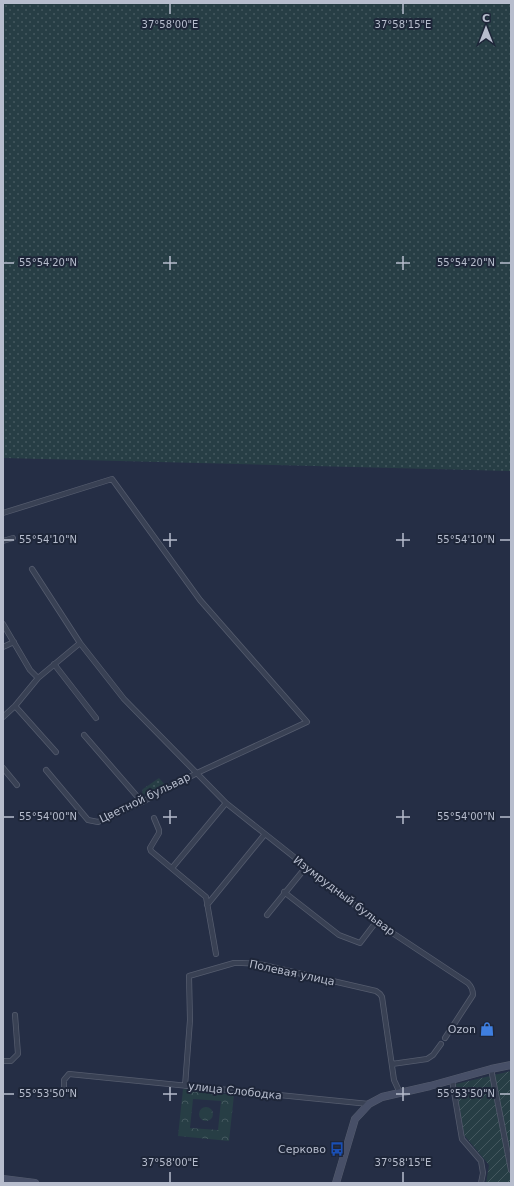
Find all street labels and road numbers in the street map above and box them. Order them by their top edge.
street label: Цветной бульвар [97,770,193,826]
street label: Изумрудный бульвар [291,854,397,938]
street label: Полевая улица [248,958,336,988]
street label: улица Слободка [187,1080,283,1102]

